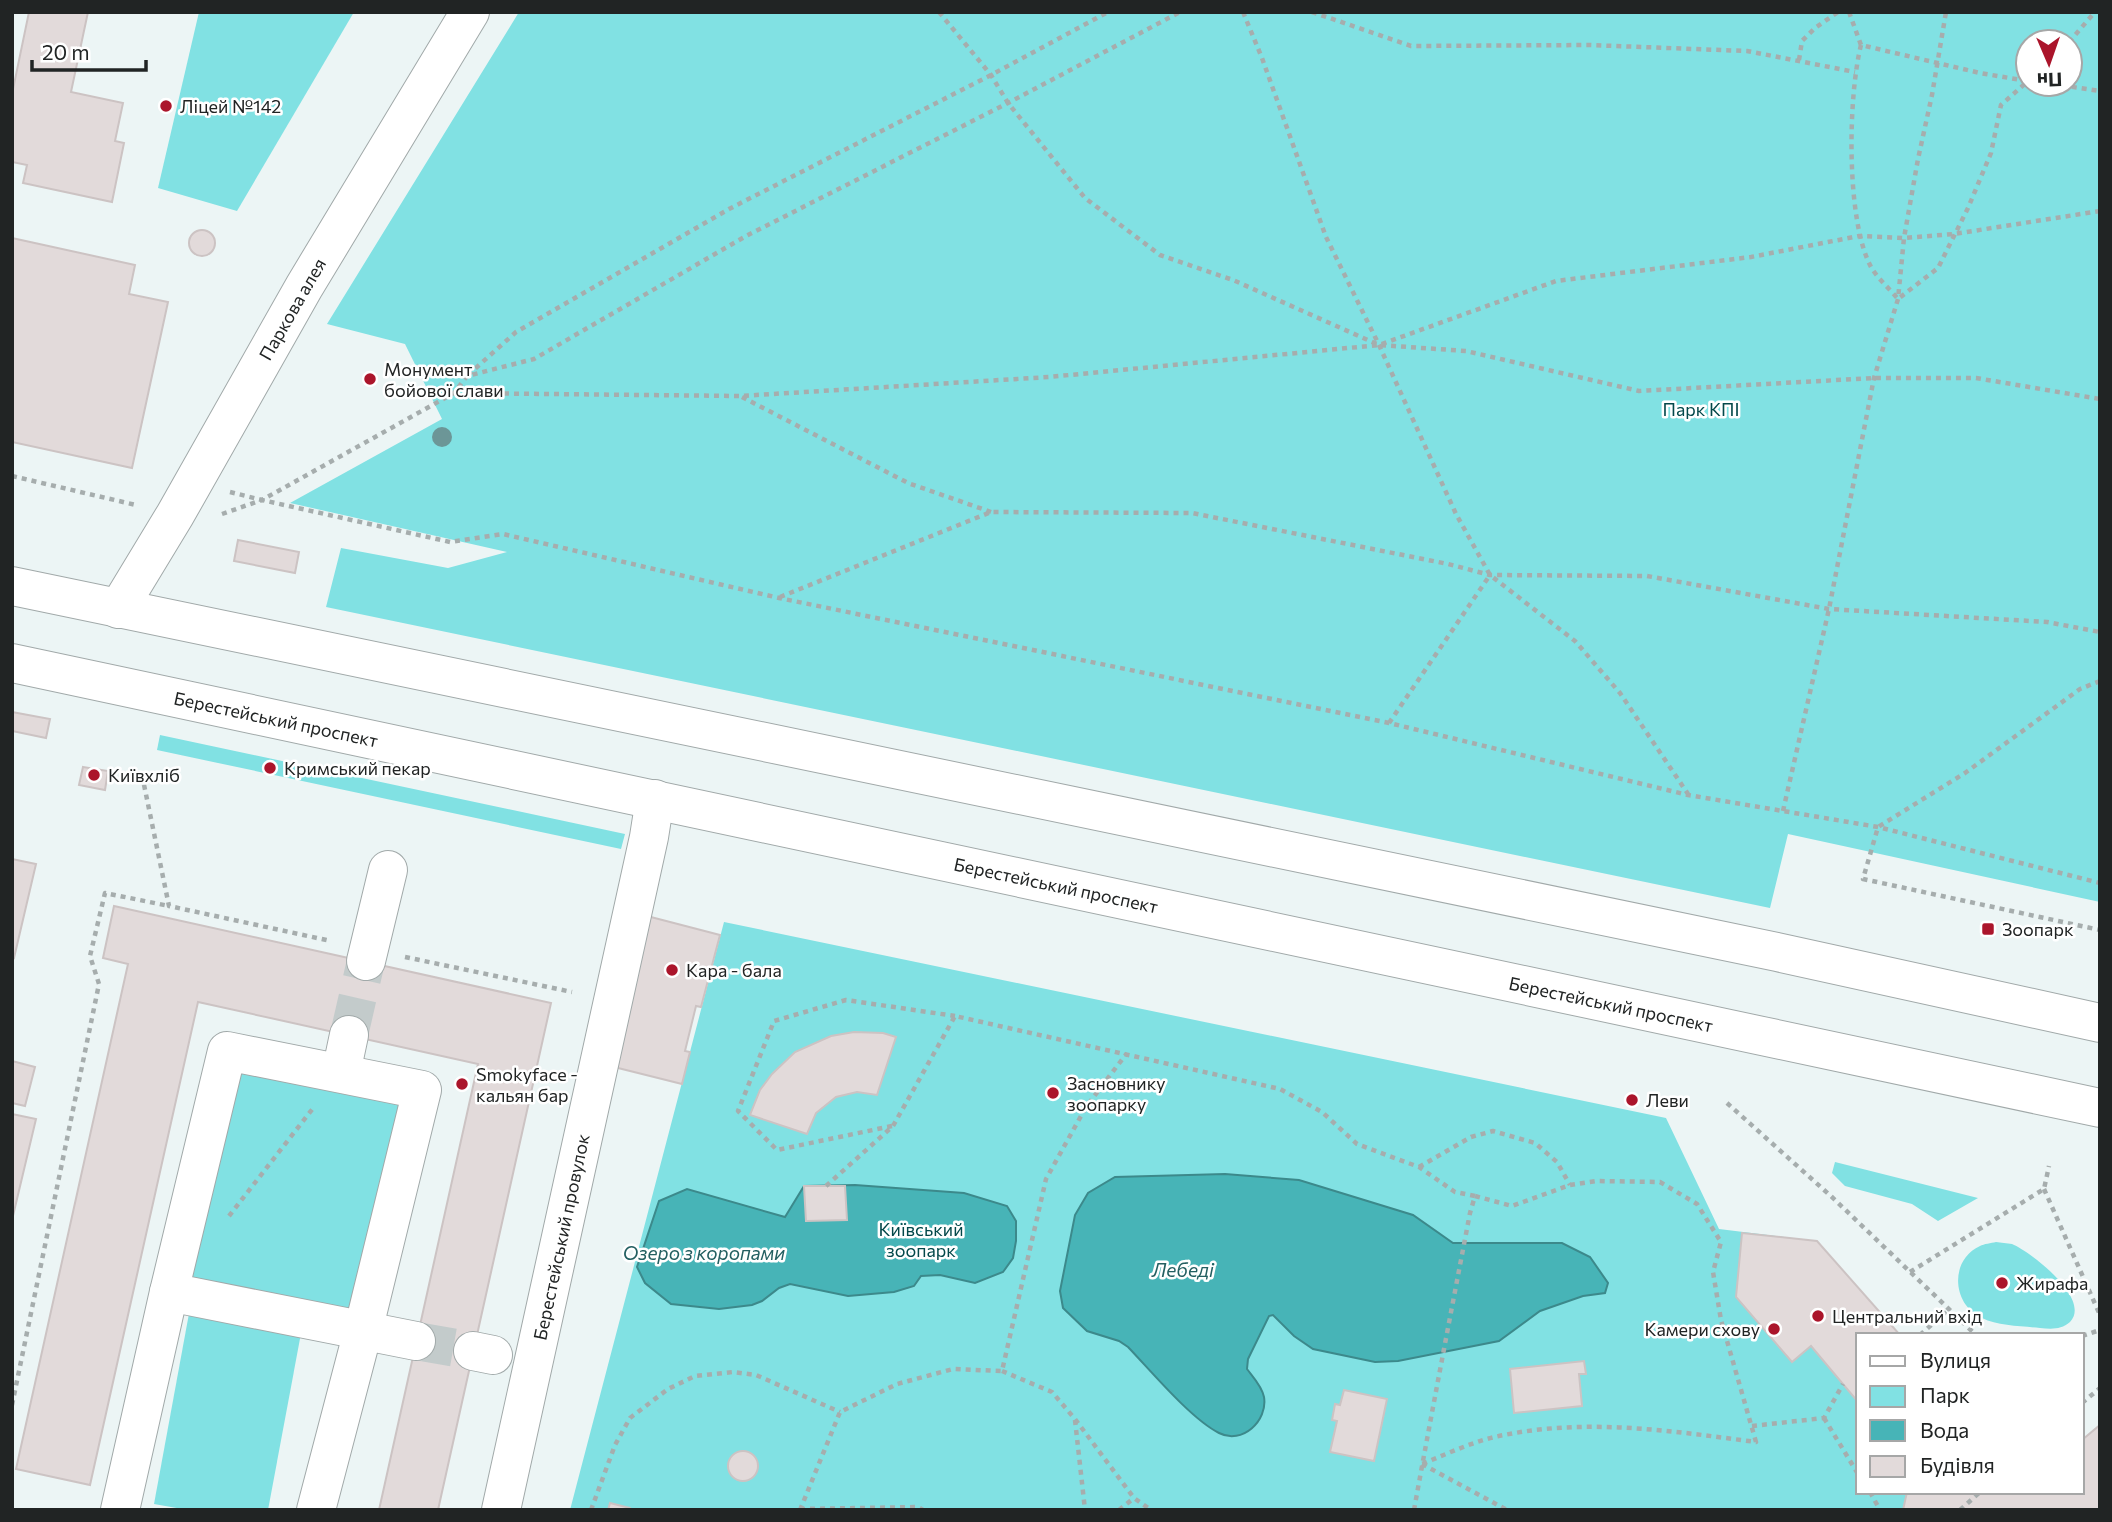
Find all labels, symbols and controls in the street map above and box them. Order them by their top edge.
scale bar [32,28,145,72]
north arrow [2014,28,2084,98]
text: 20 m [42,39,90,64]
text: Пн [2037,69,2063,92]
place label: Ліцей №142 [180,95,281,117]
marker: Ліцей №142 [158,98,174,114]
street label: Паркова алея [254,254,330,364]
place label: Монумент бойової слави [384,358,504,401]
marker: Монумент бойової слави [362,371,378,387]
park label: Парк КПІ [1663,398,1739,420]
street label: Берестейський проспект [172,687,381,751]
place label: Кримський пекар [284,757,431,779]
marker: Кримський пекар [262,760,278,776]
place label: Київхліб [108,764,180,786]
marker: Київхліб [86,767,102,783]
street label: Берестейський проспект [952,853,1161,917]
place label: Зоопарк [2002,918,2074,940]
marker: Зоопарк [1980,921,1996,937]
place label: Кара - бала [686,959,782,981]
marker: Кара - бала [664,962,680,978]
street label: Берестейський проспект [1507,972,1716,1036]
place label: Smokyface - кальян бар [476,1063,578,1106]
place label: Засновнику зоопарку [1067,1072,1166,1115]
marker: Smokyface - кальян бар [454,1076,470,1092]
marker: Засновнику зоопарку [1045,1085,1061,1101]
place label: Леви [1646,1089,1689,1111]
marker: Леви [1624,1092,1640,1108]
street label: Берестейський провулок [528,1132,594,1342]
park label: Київський зоопарк [878,1218,964,1261]
water label: Озеро з коропами [623,1241,785,1264]
water label: Лебеді [1151,1258,1215,1281]
place label: Жирафа [2016,1272,2088,1294]
marker: Жирафа [1994,1275,2010,1291]
place label: Центральний вхід [1832,1305,1982,1327]
marker: Центральний вхід [1810,1308,1826,1324]
place label: Камери схову [1644,1318,1760,1340]
marker: Камери схову [1766,1321,1782,1337]
legend [1856,1333,2084,1494]
text: Вулиця [1920,1347,1991,1372]
text: Парк [1920,1382,1970,1407]
text: Вода [1920,1417,1969,1442]
text: Будівля [1920,1452,1995,1477]

